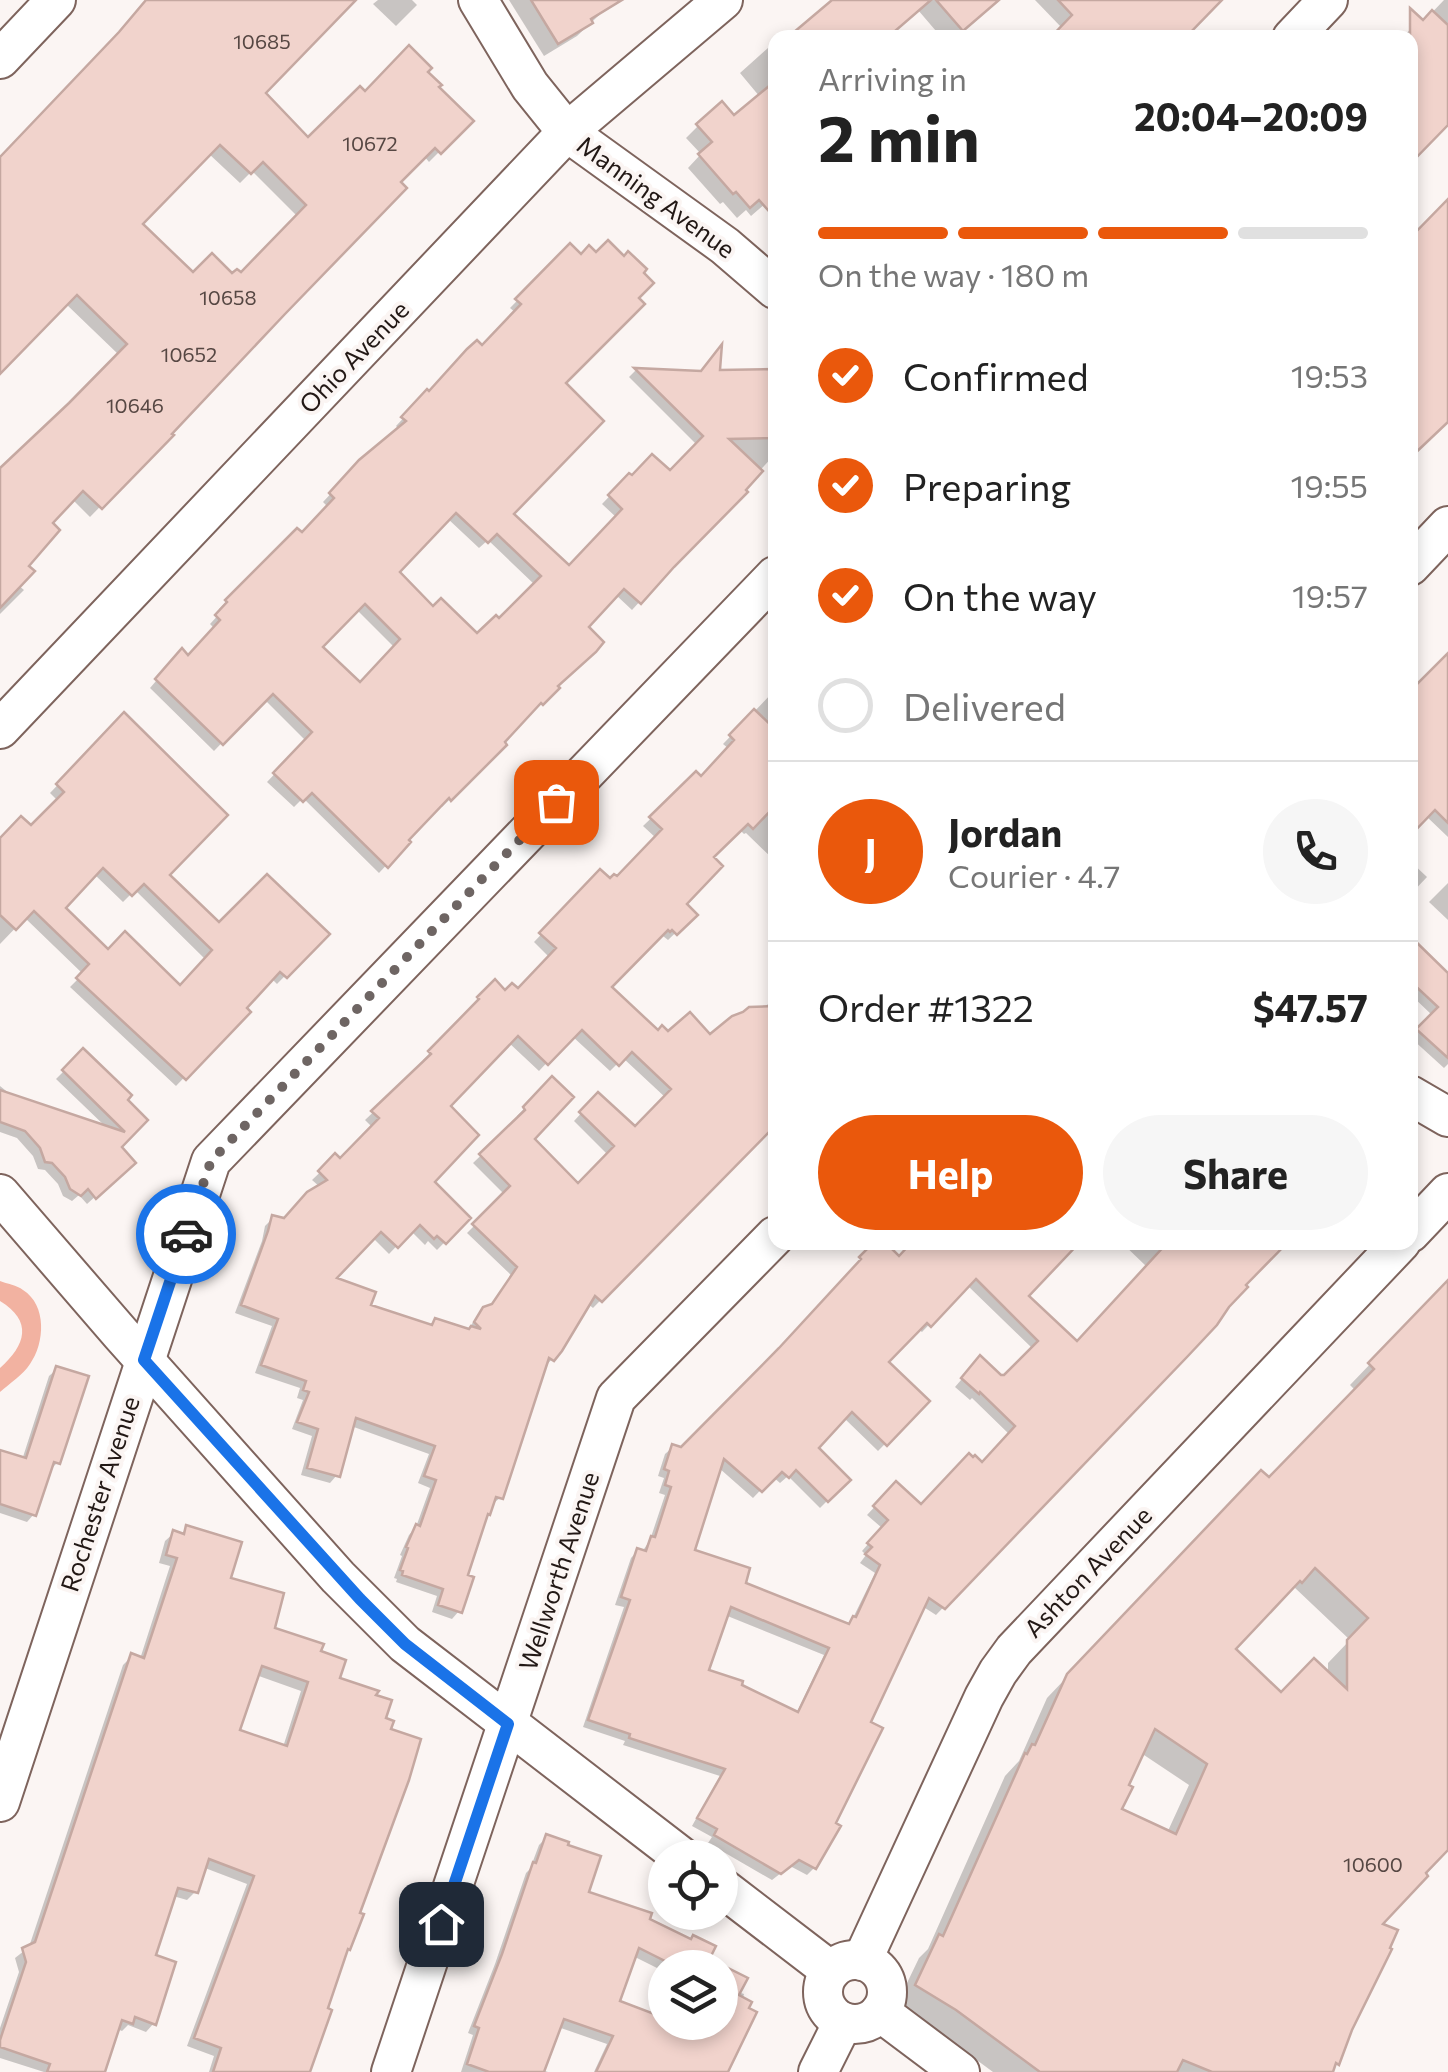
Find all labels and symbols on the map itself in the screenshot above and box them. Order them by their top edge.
house number: 10685 [233,29,291,53]
street label: Manning Avenue [572,129,741,264]
house number: 10672 [342,131,398,155]
house number: 10658 [199,285,257,309]
street label: Ohio Avenue [292,294,414,419]
house number: 10652 [161,342,217,366]
house number: 10646 [106,393,164,417]
pin [514,760,599,845]
courier [136,1184,236,1284]
street label: Rochester Avenue [53,1392,145,1595]
street label: Wellworth Avenue [512,1468,604,1674]
street label: Ashton Avenue [1017,1500,1157,1643]
house number: 10600 [1343,1852,1403,1876]
pin [399,1882,484,1967]

